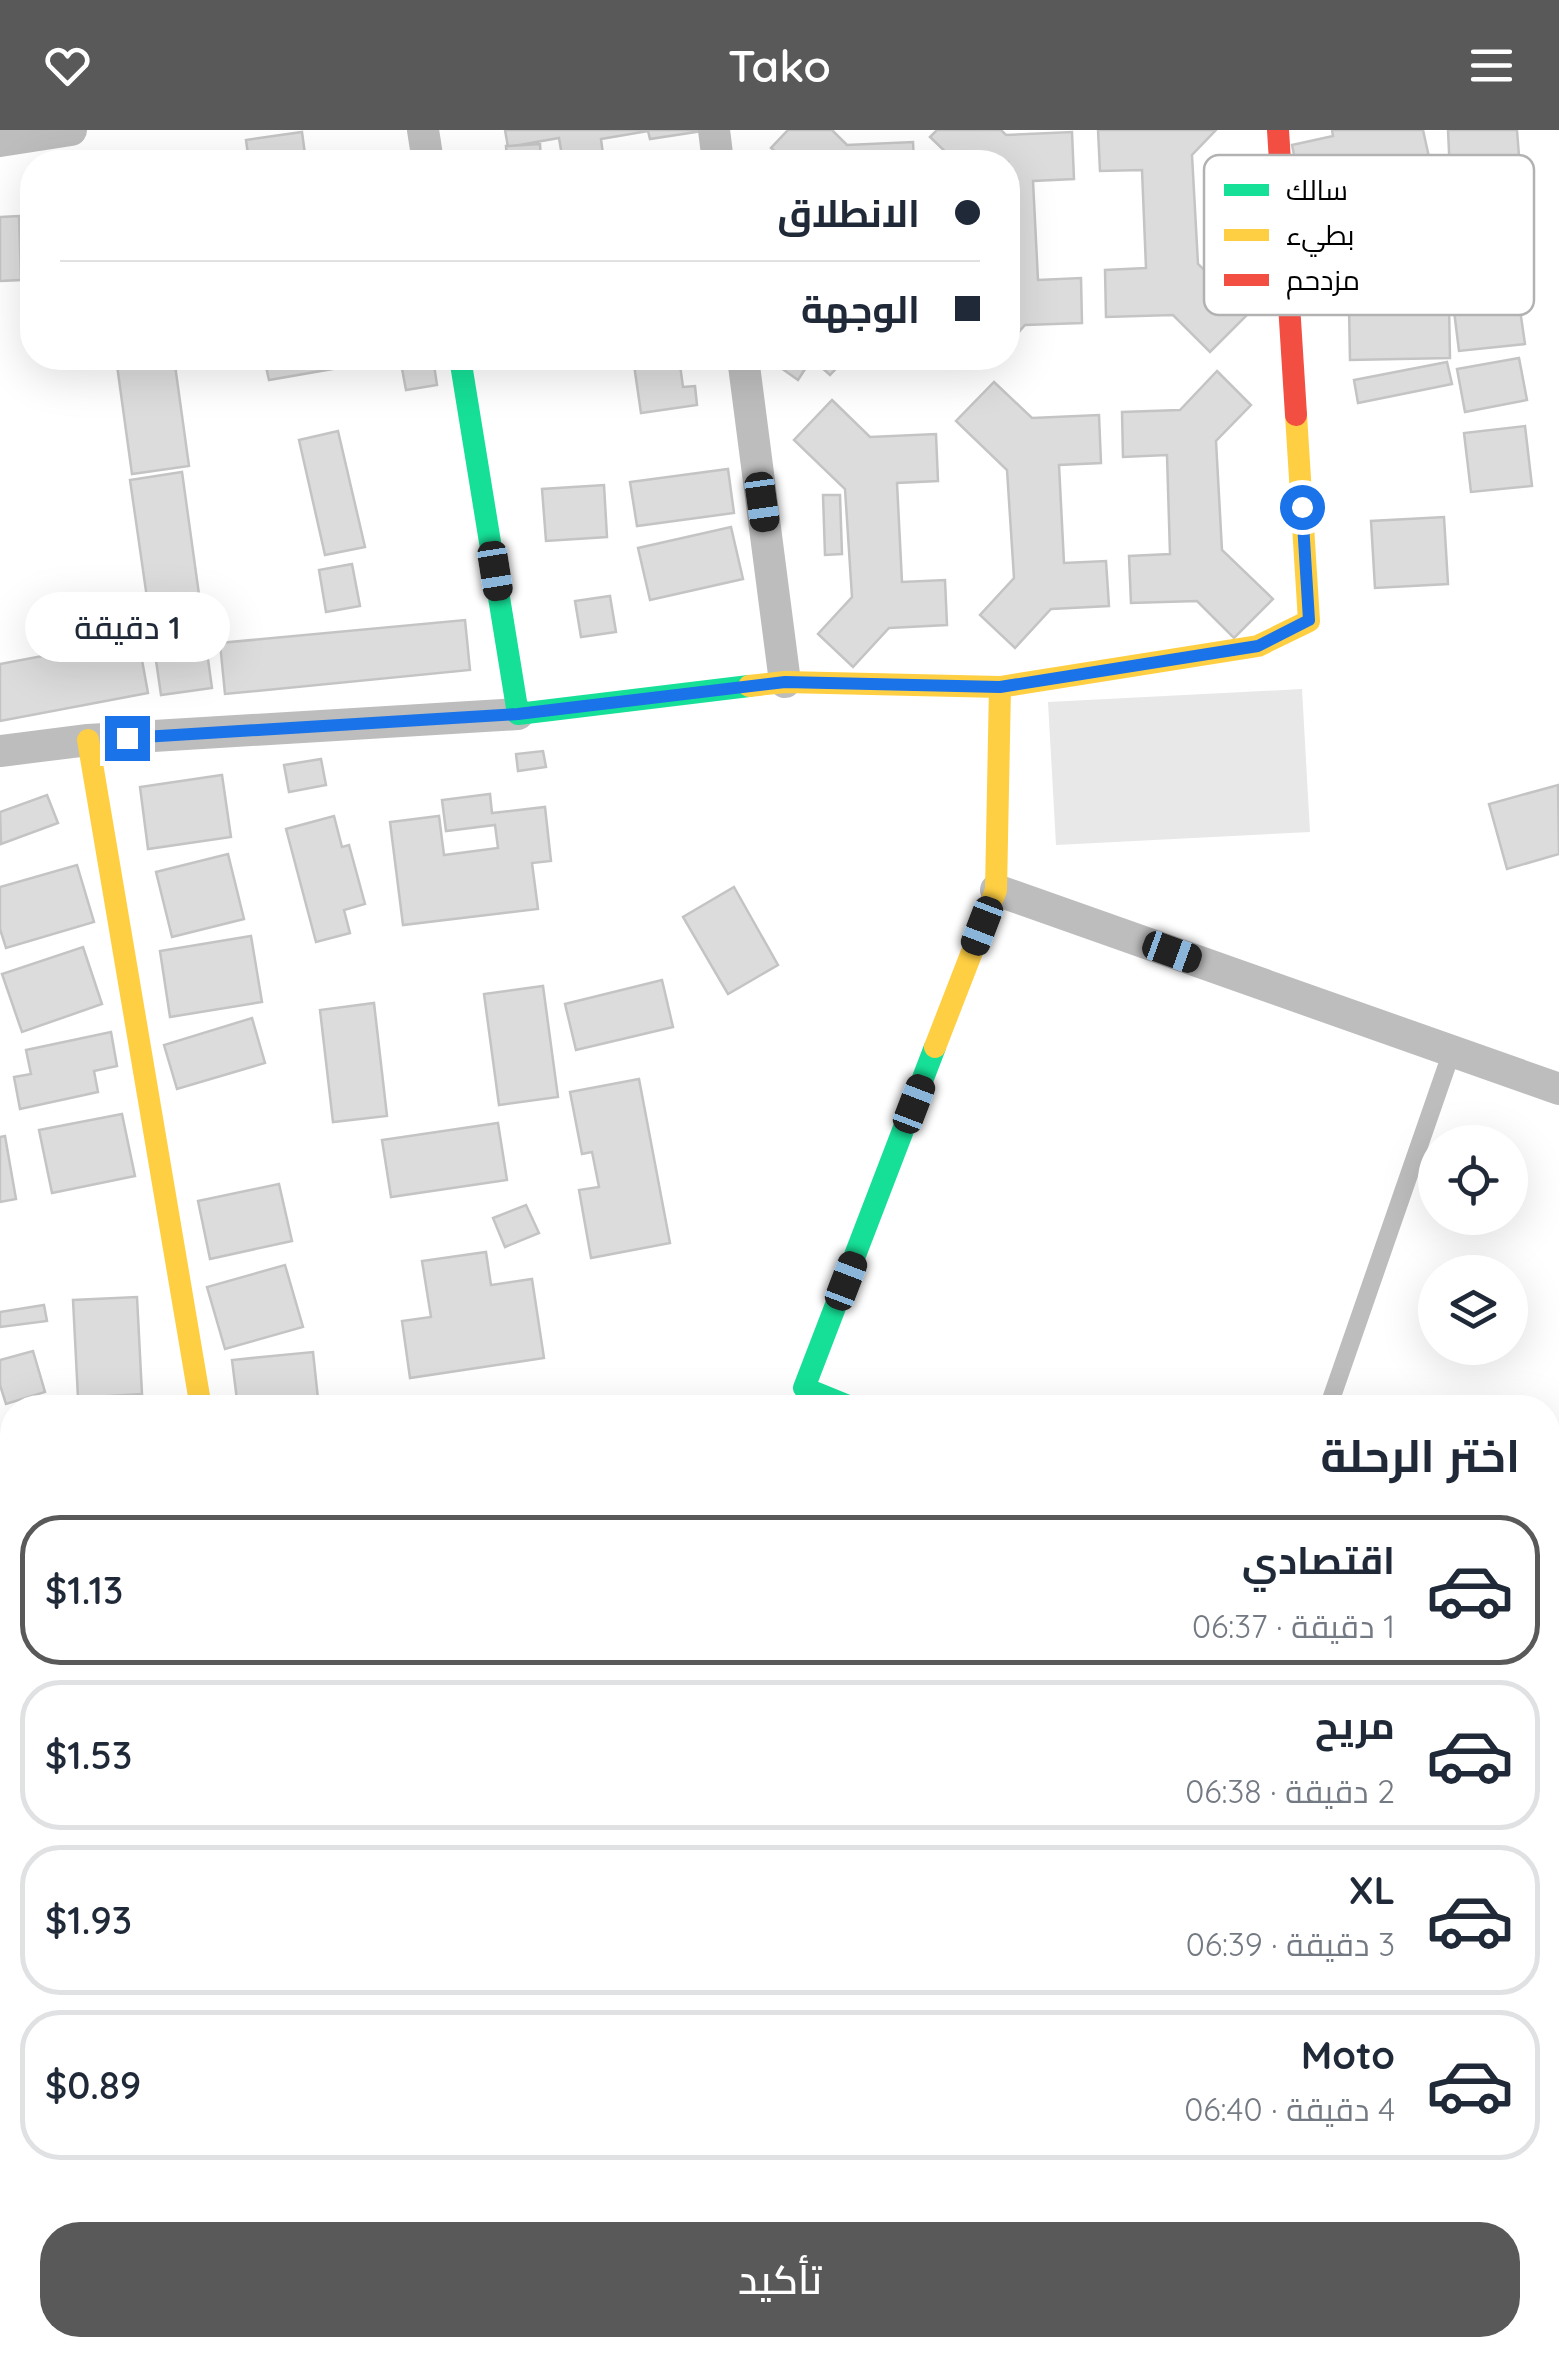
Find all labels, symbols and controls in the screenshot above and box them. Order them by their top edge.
text: Tako [728,37,831,93]
icon: heart [40,38,95,93]
icon: menu [1464,38,1519,93]
legend [1204,155,1534,315]
text: سالك [1286,172,1348,207]
text: الانطلاق [777,189,920,237]
text: بطيء [1286,217,1354,257]
text: مزدحم [1286,262,1360,300]
text: الوجهة [801,285,920,333]
car [743,470,781,534]
route start [1280,485,1325,530]
car [475,539,515,603]
callout: 1 دقيقة [24,593,230,663]
text: 1 دقيقة [74,607,181,647]
route end [105,716,150,761]
car [957,893,1007,959]
car [1139,928,1205,976]
car [889,1071,939,1137]
map controls [1418,1125,1528,1365]
button: locate [1418,1125,1528,1235]
car [821,1248,871,1314]
button: layers [1418,1255,1528,1365]
text: اختر الرحلة [1320,1427,1520,1483]
text: اقتصادي [1242,1536,1395,1584]
icon: car [1425,1545,1515,1635]
text: $1.13 [45,1566,123,1614]
text: 1 دقيقة · 06:37 [1192,1606,1395,1646]
text: مريح [1315,1701,1395,1749]
icon: car [1425,1710,1515,1800]
text: $1.53 [45,1731,132,1779]
text: 2 دقيقة · 06:38 [1185,1771,1395,1811]
text: XL [1349,1866,1395,1914]
icon: car [1425,1875,1515,1965]
text: $1.93 [45,1896,132,1944]
text: 3 دقيقة · 06:39 [1186,1924,1395,1964]
text: Moto [1301,2031,1395,2079]
icon: car [1425,2040,1515,2130]
text: $0.89 [45,2061,141,2109]
text: 4 دقيقة · 06:40 [1184,2089,1395,2129]
button: تأكيد [40,2222,1520,2337]

